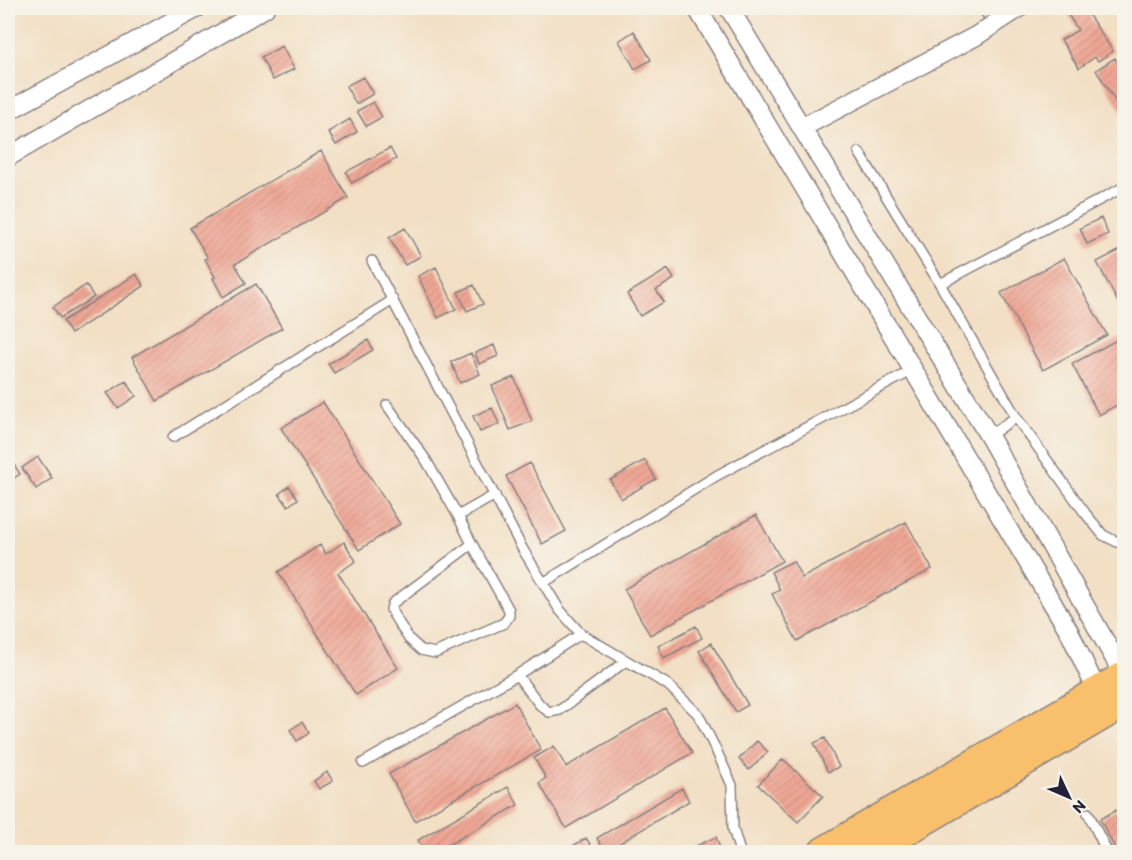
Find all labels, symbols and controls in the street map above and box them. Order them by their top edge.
north arrow [1039,767,1099,827]
text: N [1069,797,1090,818]

